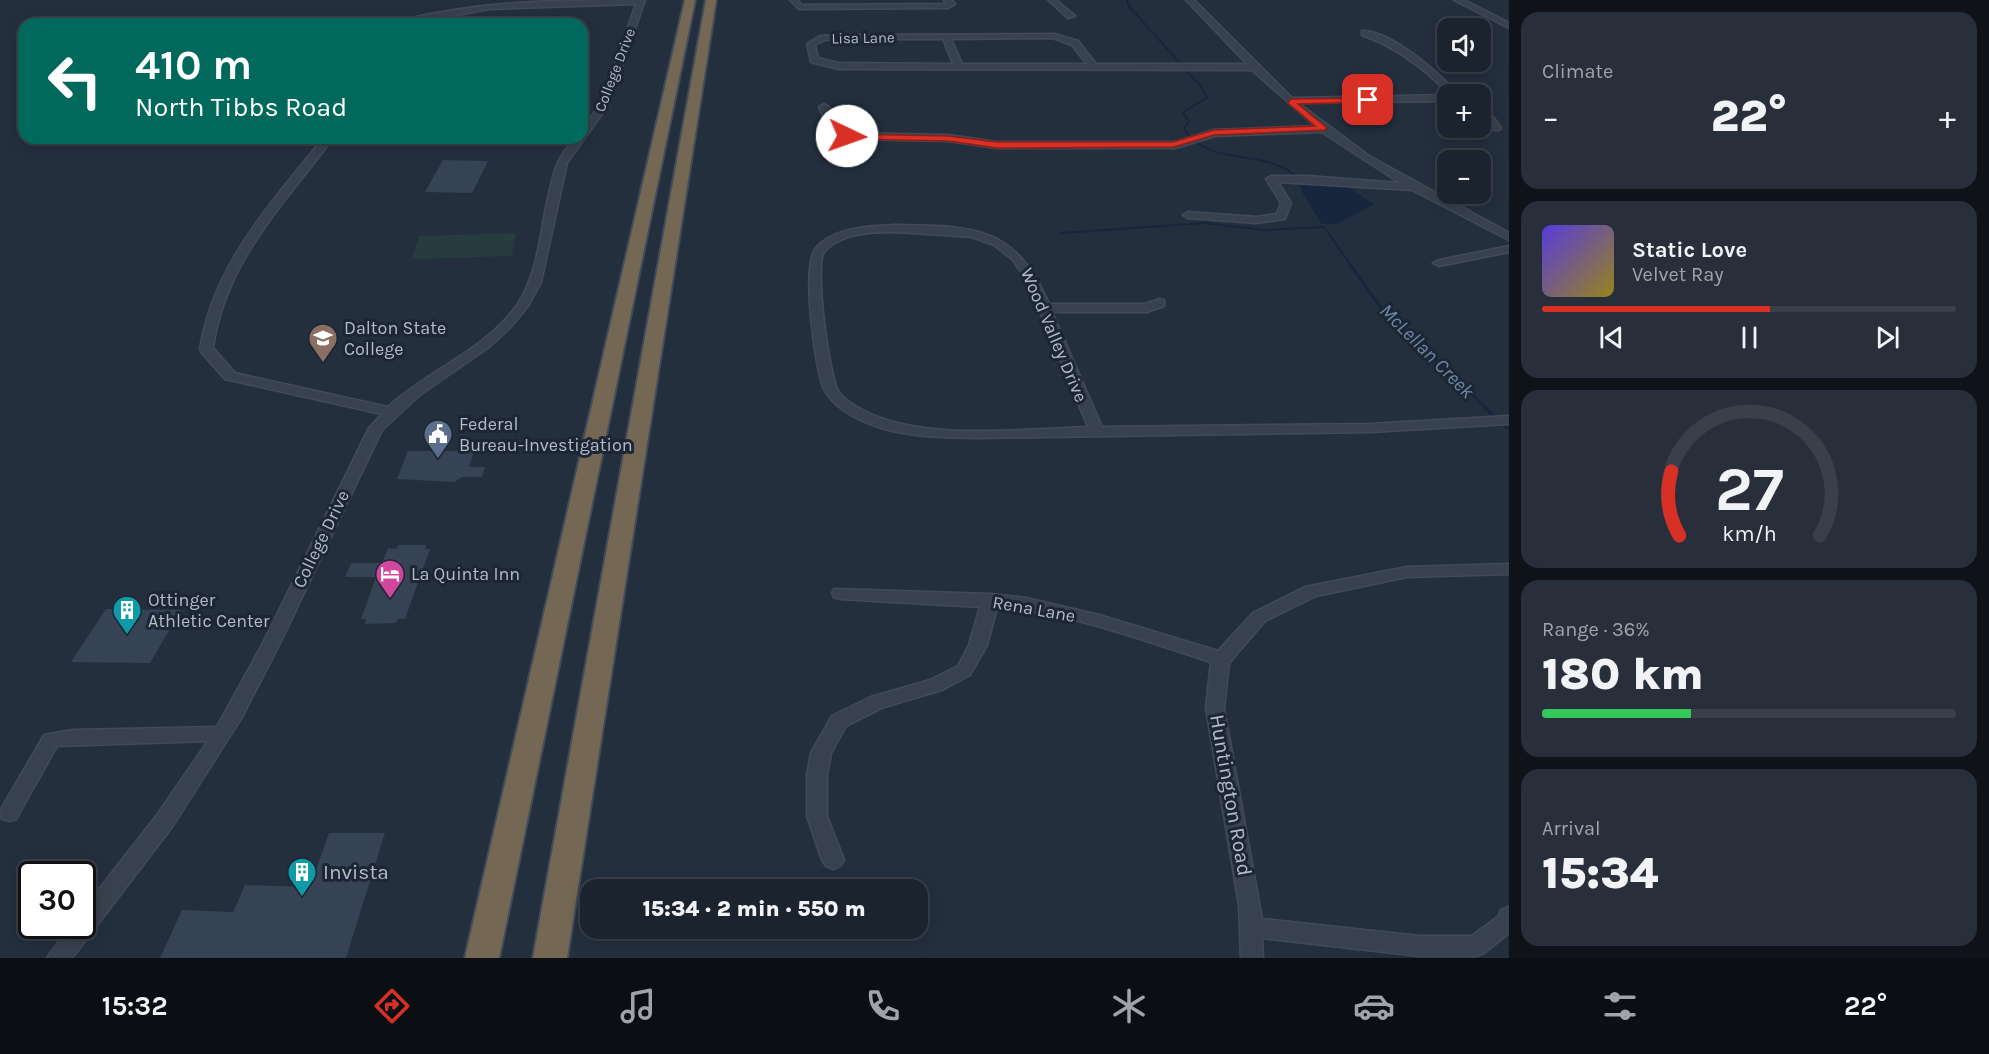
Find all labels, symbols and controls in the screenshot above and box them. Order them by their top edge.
map controls [1437,18,1491,204]
button: sound [1437,18,1491,72]
street label: College Drive [591,26,639,114]
street label: Lisa Lane [831,28,895,48]
text: 410 m [135,40,252,90]
icon: left [36,42,114,120]
text: Climate [1542,60,1613,83]
pin [1342,74,1393,125]
icon: arrive [1351,83,1384,116]
button: + [1437,84,1491,138]
text: 22° [1711,90,1787,142]
text: North Tibbs Road [135,91,347,123]
text: − [1542,98,1559,136]
text: + [1939,98,1956,136]
position arrow [815,104,879,168]
button: − [1437,150,1491,204]
text: Static Love [1632,237,1747,263]
text: Velvet Ray [1632,263,1724,286]
street label: Wood Valley Drive [1016,265,1092,405]
water label: McLellan Creek [1375,299,1480,404]
place label: Dalton State College [344,317,446,360]
icon: previous [1595,321,1628,354]
icon: pause [1733,321,1766,354]
icon: next [1871,321,1904,354]
school or university icon: Dalton State College [307,322,339,364]
place label: Federal Bureau-Investigation [459,413,633,456]
public building icon: Federal Bureau-Investigation [422,418,454,460]
text: 27 [1715,453,1783,526]
street label: College Drive [288,487,354,591]
text: km/h [1722,521,1776,546]
hotel icon: La Quinta Inn [374,558,406,600]
place label: La Quinta Inn [411,563,520,585]
place label: Ottinger Athletic Center [148,589,270,632]
street label: Rena Lane [991,591,1077,627]
building icon: Ottinger Athletic Center [111,594,143,636]
text: Range · 36% [1542,618,1650,641]
text: 180 km [1542,648,1704,700]
street label: Huntington Road [1205,712,1257,878]
text: Arrival [1542,817,1601,840]
text: 15:34 [1542,847,1658,899]
building icon: Invista [286,856,318,898]
place label: Invista [323,860,389,884]
speed limit sign: 30 [18,861,96,939]
text: 15:34 · 2 min · 550 m [642,896,866,922]
icon: directions [371,985,413,1027]
icon: music [617,985,659,1027]
icon: phone [862,985,904,1027]
icon: climate [1108,985,1150,1027]
icon: car [1353,985,1395,1027]
icon: filters [1599,985,1641,1027]
text: 15:32 [102,990,168,1022]
text: 22° [1844,990,1887,1022]

